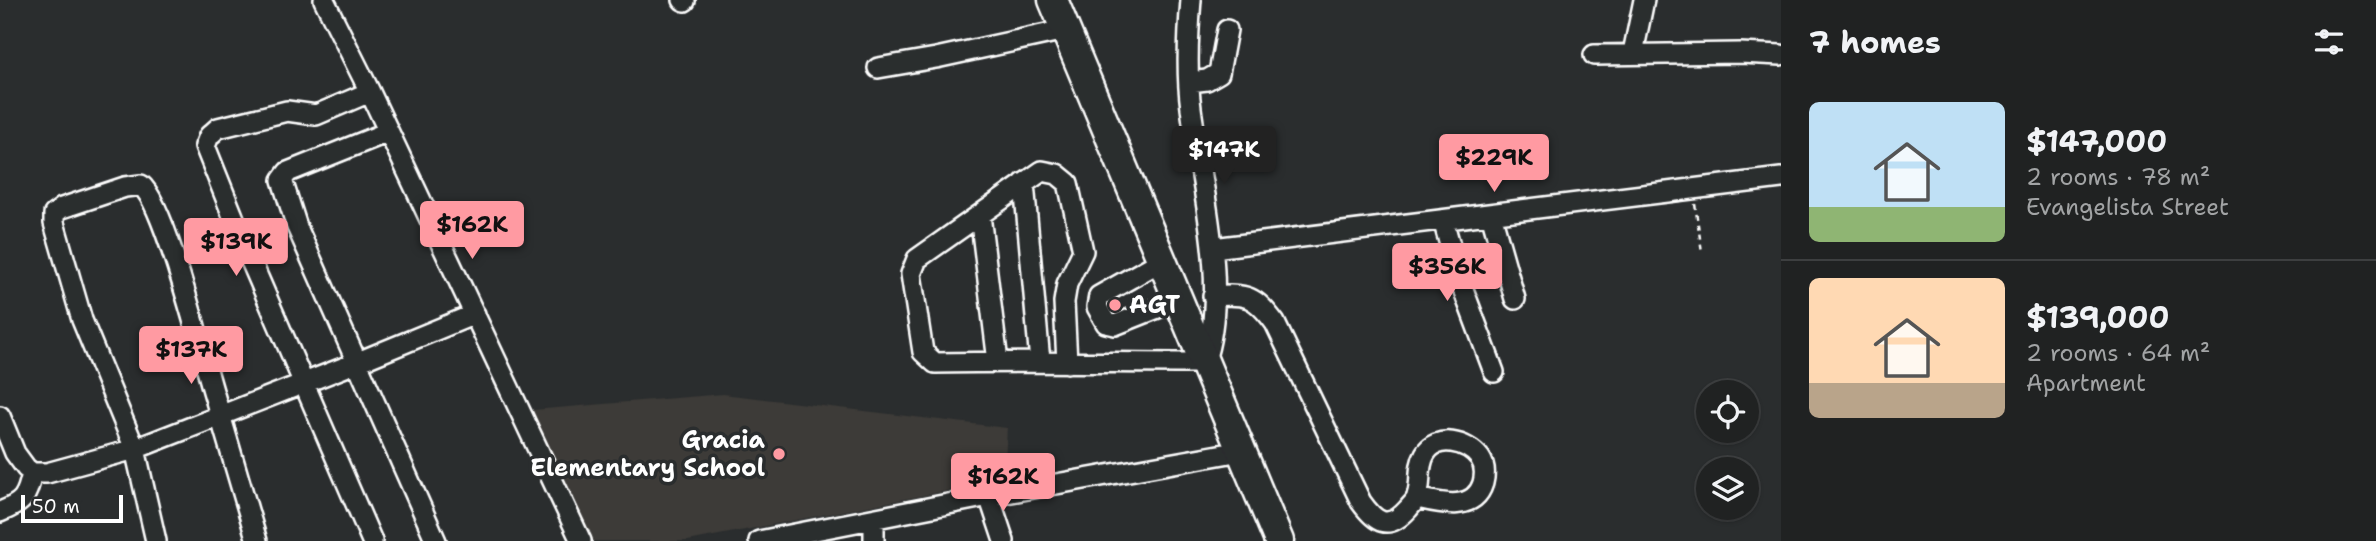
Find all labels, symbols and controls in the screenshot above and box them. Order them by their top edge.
text: 7 homes [1809,22,1941,63]
icon: filters [2310,23,2348,61]
text: $147,000 [2026,121,2167,162]
pin: $147K [1175,127,1273,186]
icon: home [1865,130,1949,214]
text: $147K [1188,134,1260,164]
pin: $229K [1445,134,1543,194]
text: $229K [1455,142,1533,172]
text: 2 rooms · 78 m² [2026,162,2210,192]
text: Evangelista Street [2026,192,2229,222]
pin: $162K [423,202,521,261]
text: $162K [436,209,508,239]
pin: $139K [187,218,285,278]
text: $139K [200,226,272,256]
pin: $356K [1398,244,1496,303]
text: $356K [1408,251,1486,281]
place label: AGT [1129,289,1180,321]
marker: AGT [1107,297,1123,313]
text: $139,000 [2026,297,2169,338]
icon: home [1865,306,1949,390]
pin: $137K [142,326,240,386]
text: $137K [155,334,227,364]
text: 2 rooms · 64 m² [2026,338,2210,368]
text: Apartment [2026,368,2146,398]
map controls [1696,380,1759,520]
button: locate [1696,380,1759,443]
place label: Gracia Elementary School [530,424,766,484]
marker: Gracia Elementary School [771,446,787,462]
pin: $162K [954,454,1052,513]
button: layers [1696,457,1759,520]
text: $162K [967,461,1039,491]
scale bar [21,492,122,524]
text: 50 m [32,494,80,519]

